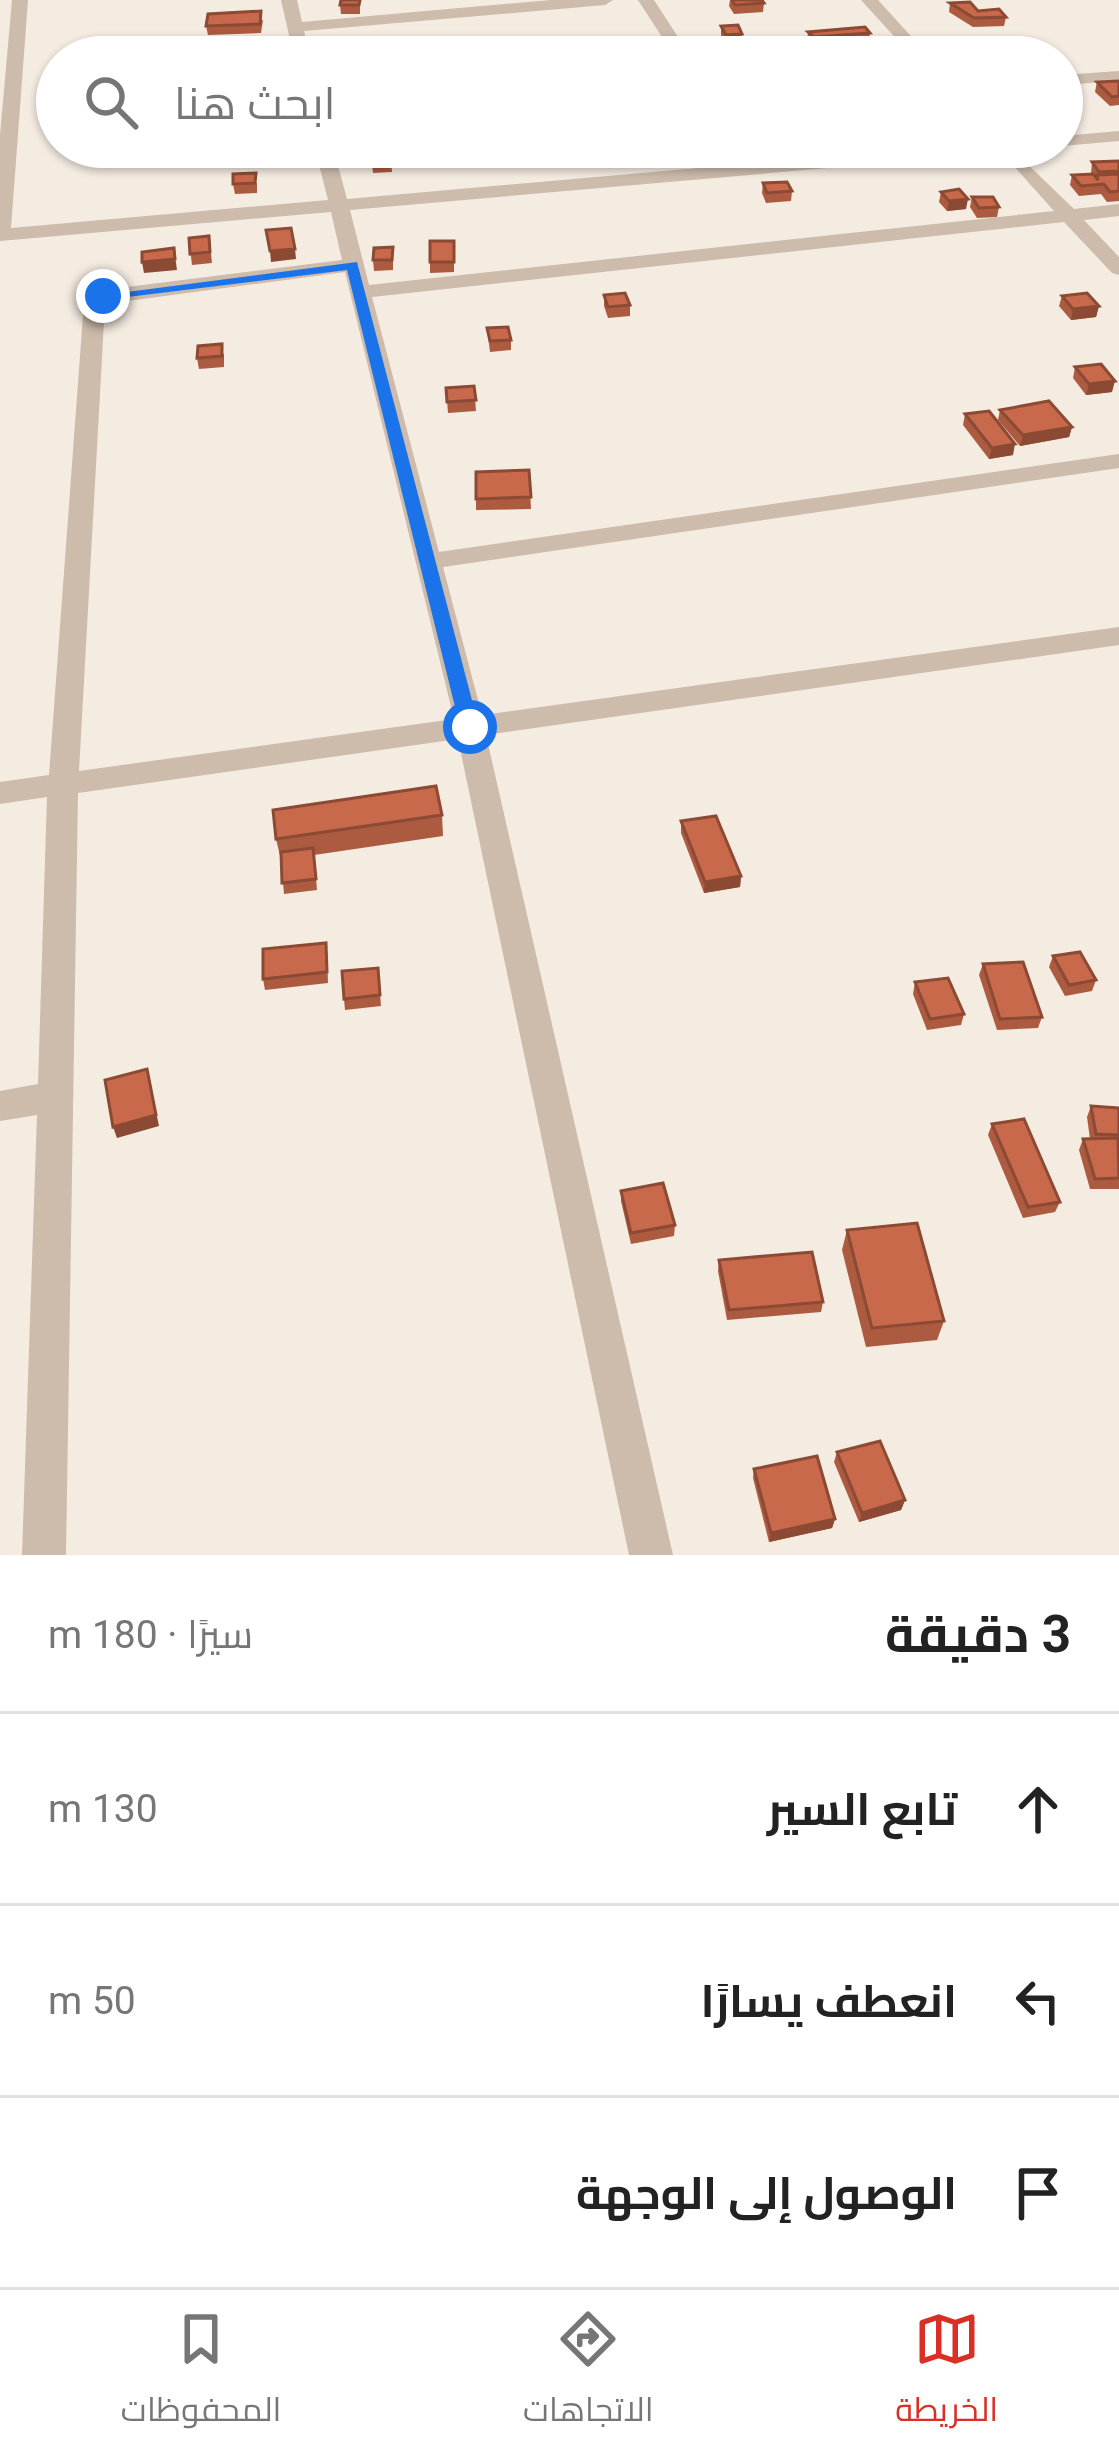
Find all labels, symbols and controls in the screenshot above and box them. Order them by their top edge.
search box [36,36,1083,168]
icon: search [78,69,144,135]
text: ابحث هنا [174,77,336,130]
route end [76,269,130,323]
route start [443,700,497,754]
text: 3 دقيقة [885,1605,1071,1664]
text: سيرًا · 180 m [48,1612,253,1658]
icon: ahead [1005,1776,1071,1842]
text: تابع السير [767,1783,957,1836]
text: 130 m [48,1786,158,1832]
icon: left [1005,1968,1071,2034]
text: انعطف يسارًا [700,1975,957,2028]
text: 50 m [48,1978,136,2024]
icon: arrive [1005,2160,1071,2226]
text: الوصول إلى الوجهة [576,2167,957,2220]
tab: المحفوظات [121,2306,281,2440]
tab: الاتجاهات [523,2306,654,2440]
tab: الخريطة [895,2306,998,2440]

